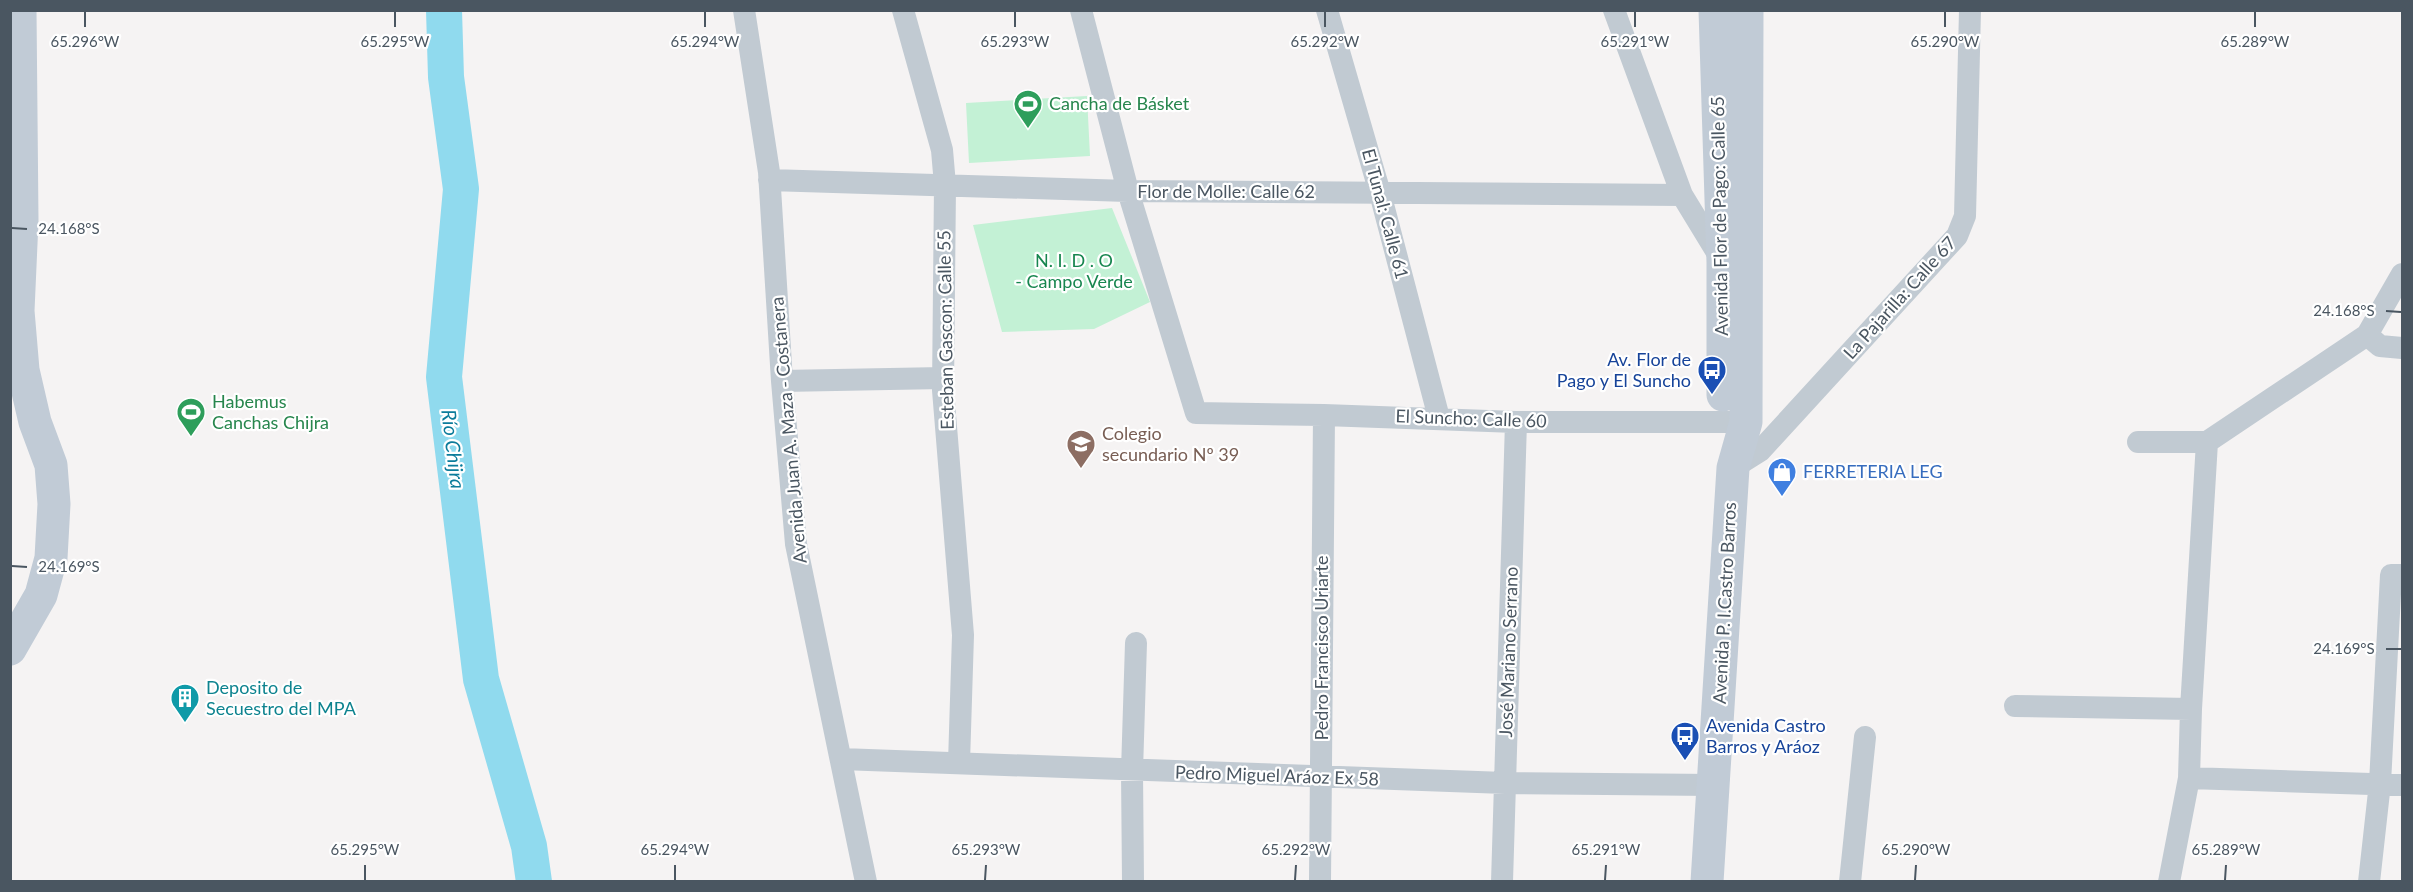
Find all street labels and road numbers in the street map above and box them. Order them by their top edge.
street label: Avenida Flor de Pago: Calle 65 [1706,96,1732,336]
street label: El Tunal: Calle 61 [1358,146,1414,281]
street label: Flor de Molle: Calle 62 [1137,180,1315,202]
street label: Esteban Gascon: Calle 55 [932,230,958,430]
street label: La Pajarilla: Calle 67 [1838,231,1960,363]
street label: Avenida Juan A. Maza - Costanera [765,296,811,564]
street label: El Suncho: Calle 60 [1395,404,1547,432]
street label: Avenida P. I.Castro Barros [1708,501,1740,704]
street label: Pedro Francisco Uriarte [1310,556,1332,740]
street label: José Mariano Serrano [1494,566,1522,738]
street label: Pedro Miguel Aráoz Ex 58 [1175,760,1379,790]

